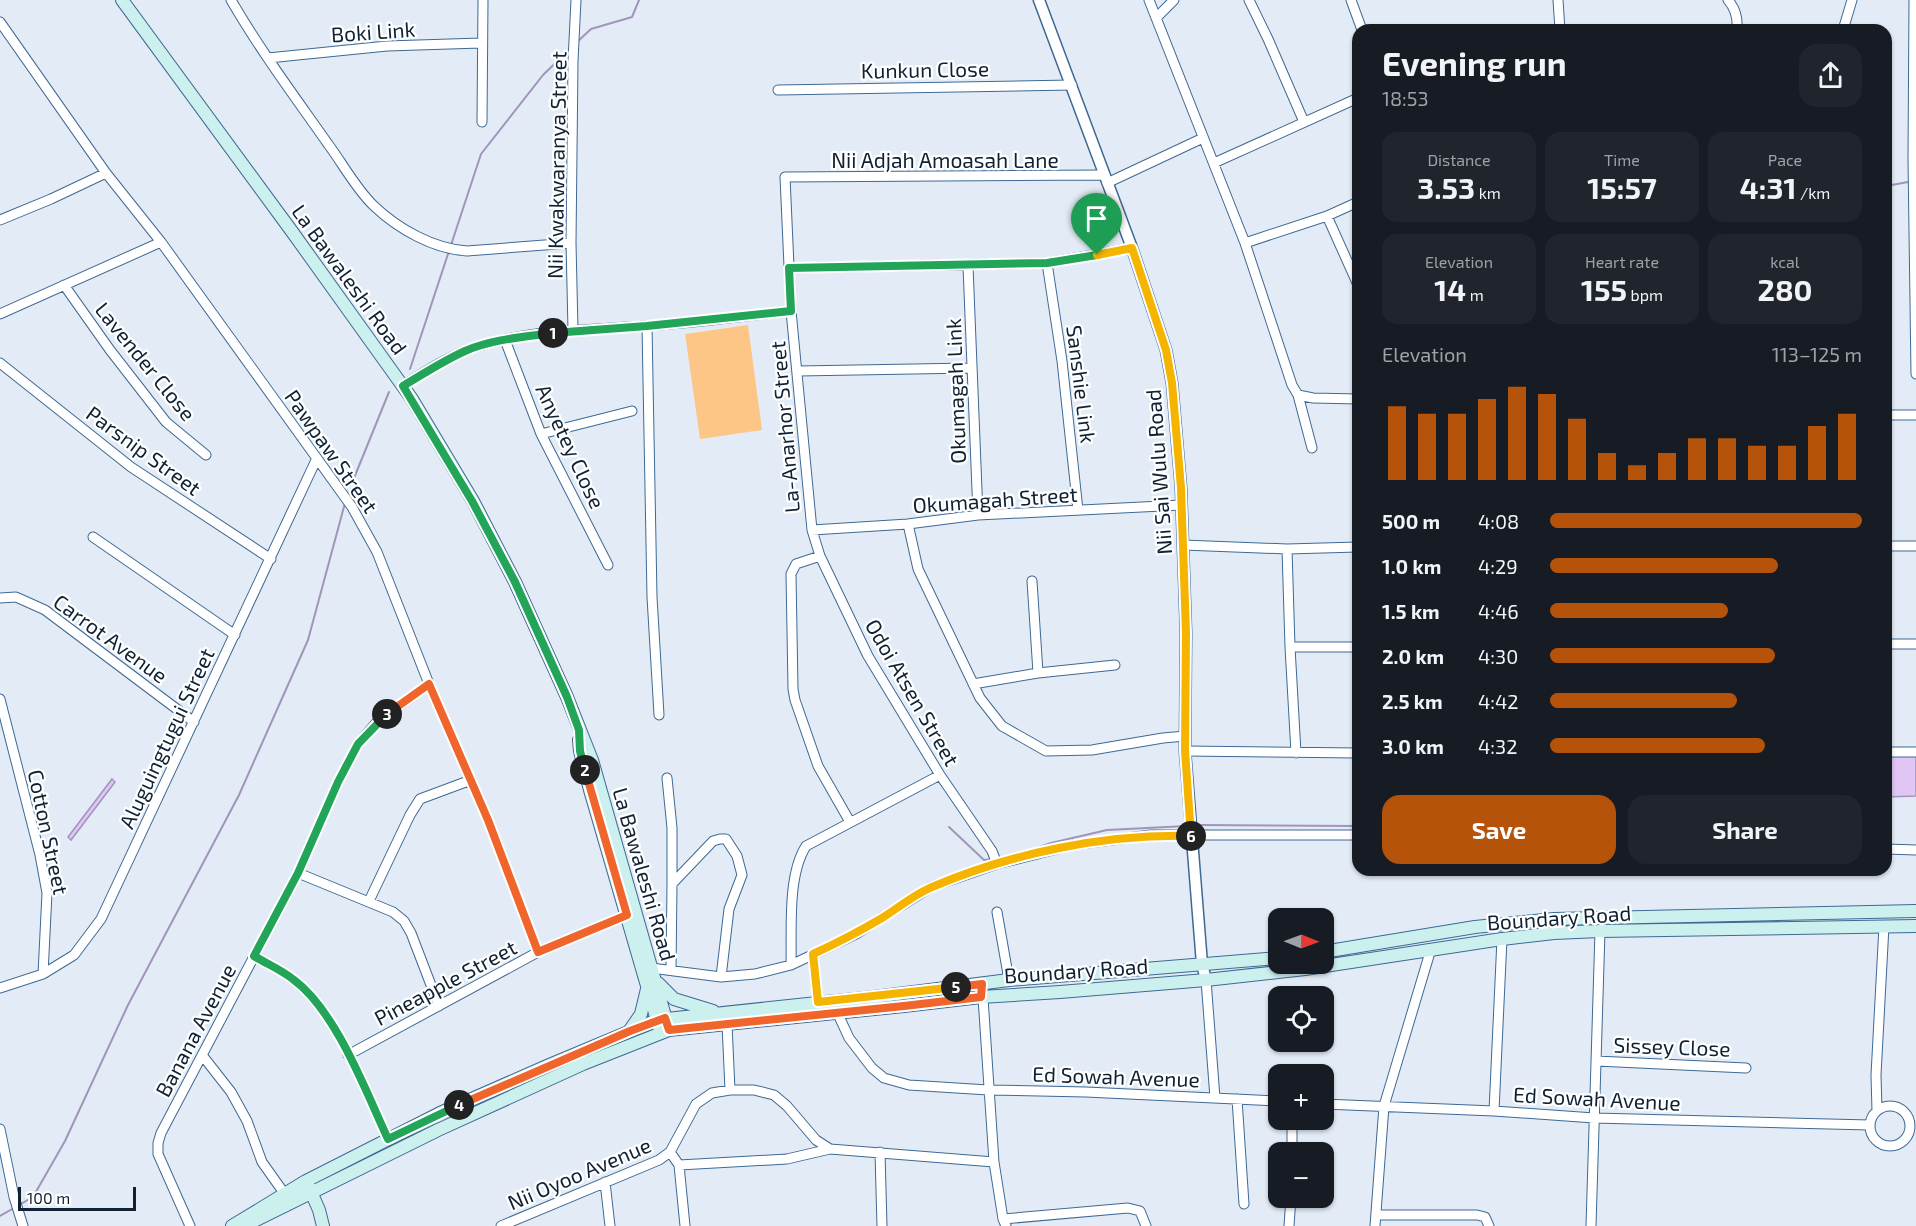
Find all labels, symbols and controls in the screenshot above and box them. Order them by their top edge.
street label: Boki Link [330,16,416,46]
text: Evening run [1382,43,1567,83]
button: share [1799,44,1862,107]
street label: Nii Kwakwaranya Street [542,51,570,279]
street label: Kunkun Close [861,55,989,83]
text: 18:53 [1382,86,1429,110]
street label: Nii Adjah Amoasah Lane [831,147,1059,173]
text: Distance [1427,150,1491,169]
text: Time [1604,150,1640,169]
text: Pace [1768,150,1802,169]
text: 3.53 [1417,169,1475,205]
text: 15:57 [1587,169,1657,205]
text: 4:31 [1740,169,1796,205]
text: km [1475,183,1501,202]
text: /km [1796,183,1830,202]
pin [1071,193,1122,255]
street label: La Bawaleshi Road [287,199,413,359]
icon: arrive [1080,202,1113,235]
text: Elevation [1425,252,1493,271]
text: Heart rate [1585,252,1659,271]
text: kcal [1770,252,1800,271]
text: 14 [1434,271,1466,307]
text: 155 [1581,271,1627,307]
text: 280 [1757,271,1813,307]
text: m [1466,285,1484,304]
text: bpm [1627,285,1663,304]
street label: Lavender Close [91,297,201,425]
pin: 1 [538,318,568,348]
street label: Okumagah Link [940,318,970,464]
text: 1 [550,323,556,342]
street label: Sanshie Link [1062,324,1102,445]
street label: La-Anarhor Street [764,340,804,514]
text: Elevation [1382,342,1467,366]
text: 113–125 m [1772,342,1862,366]
street label: Anyetey Close [531,380,611,512]
street label: Pawpaw Street [280,385,384,517]
street label: Nii Sai Wulu Road [1140,388,1176,556]
street label: Parsnip Street [82,400,206,500]
street label: Okumagah Street [912,481,1078,517]
text: 500 m [1382,509,1440,533]
text: 4:08 [1478,509,1519,533]
text: 1.0 km [1382,554,1441,578]
text: 4:29 [1478,554,1518,578]
street label: Carrot Avenue [49,588,173,688]
text: 1.5 km [1382,599,1440,623]
text: 4:46 [1478,599,1519,623]
street label: Odoi Atsen Street [861,614,965,770]
street label: Aluguingtugui Street [113,644,219,832]
text: 2.0 km [1382,644,1444,668]
text: 4:30 [1478,644,1518,668]
text: 2.5 km [1382,689,1443,713]
text: 4:42 [1478,689,1519,713]
pin: 3 [372,699,402,729]
text: 3 [382,704,392,723]
text: 3.0 km [1382,734,1444,758]
text: 4:32 [1478,734,1517,758]
pin: 2 [570,755,600,785]
text: 2 [580,760,590,779]
street label: Cotton Street [24,767,74,897]
street label: La Bawaleshi Road [608,785,682,963]
button: Save [1382,795,1616,864]
button: Share [1628,795,1862,864]
pin: 6 [1176,821,1206,851]
text: 6 [1186,826,1196,845]
street label: Boundary Road [1486,899,1632,935]
north arrow [1268,908,1334,974]
map controls [1268,908,1334,1208]
street label: Pineapple Street [370,934,520,1030]
street label: Boundary Road [1003,952,1149,988]
street label: Banana Avenue [150,959,240,1101]
pin: 5 [941,972,971,1002]
text: 5 [952,977,960,996]
button: locate [1268,986,1334,1052]
street label: Sissey Close [1613,1031,1731,1061]
street label: Ed Sowah Avenue [1032,1061,1200,1091]
button: + [1268,1064,1334,1130]
street label: Ed Sowah Avenue [1513,1081,1681,1115]
pin: 4 [444,1090,474,1120]
text: 4 [454,1095,464,1114]
street label: Nii Oyoo Avenue [504,1132,654,1214]
button: − [1268,1142,1334,1208]
scale bar [18,1184,136,1212]
text: 100 m [27,1188,70,1207]

